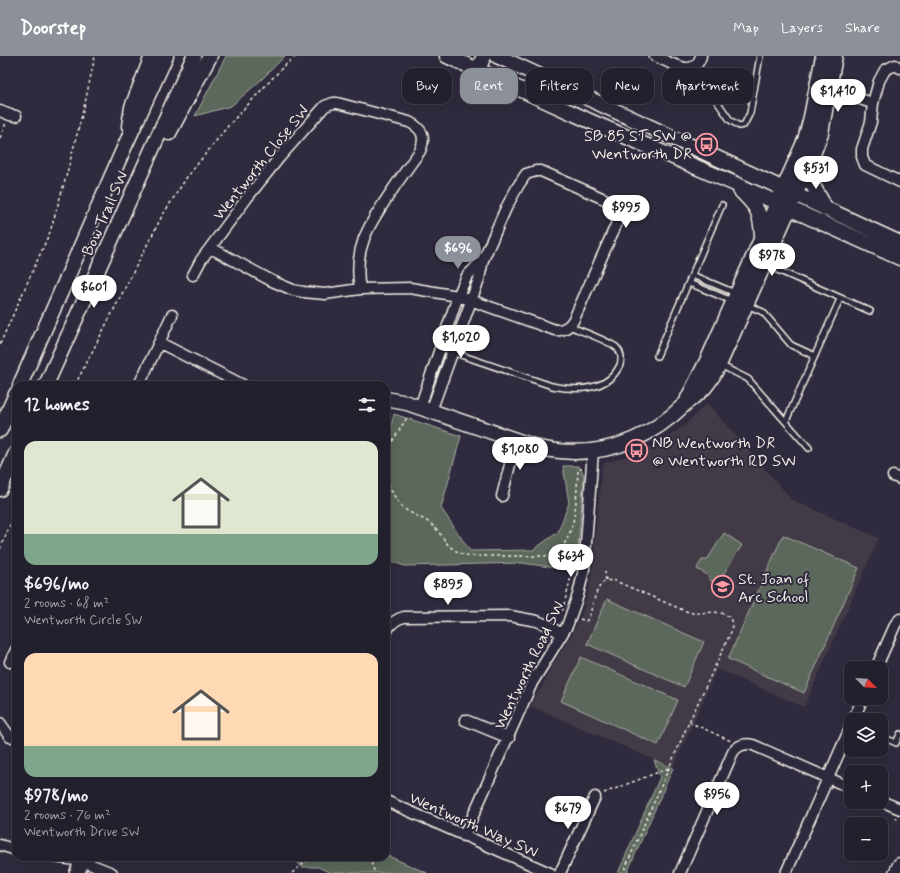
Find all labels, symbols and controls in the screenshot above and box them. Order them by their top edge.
text: Doorstep [20,16,86,41]
text: Map [733,19,759,37]
text: Layers [781,19,823,37]
text: Share [845,19,880,37]
chip: Buy [402,68,452,104]
chip: Rent [460,68,518,104]
chip: Filters [526,68,593,104]
chip: New [601,68,654,104]
chip: Apartment [662,68,753,104]
pin: $1,410 [805,79,871,113]
text: $1,410 [820,83,856,100]
street label: Wentworth Close SW [208,101,314,225]
place label: SB 85 ST SW @ Wentworth DR [584,126,692,165]
bus stop icon: SB 85 ST SW @ Wentworth DR [694,131,720,157]
pin: $531 [792,156,840,190]
text: $531 [803,160,829,177]
street label: Bow Trail SW [77,168,133,259]
pin: $995 [602,195,650,229]
text: $995 [611,199,641,216]
pin: $696 [434,236,482,270]
text: $696 [444,240,472,257]
pin: $978 [748,243,796,277]
text: $978 [758,247,786,264]
pin: $601 [70,275,118,309]
text: $601 [81,279,107,296]
pin: $1,020 [428,325,494,359]
text: $1,020 [442,329,480,346]
text: 12 homes [24,394,90,416]
icon: filters [356,394,378,416]
place label: NB Wentworth DR @ Wentworth RD SW [652,433,796,472]
pin: $1,080 [487,437,553,471]
bus stop icon: NB Wentworth DR @ Wentworth RD SW [623,438,649,464]
text: $1,080 [501,441,539,458]
icon: home [165,467,237,539]
pin: $634 [547,544,595,578]
text: $634 [557,548,585,565]
place label: St. Joan of Arc School [738,569,809,608]
pin: $895 [424,572,472,606]
text: $696/mo [24,573,89,595]
school or university icon: St. Joan of Arc School [710,574,736,600]
text: $895 [433,576,463,593]
text: 2 rooms · 68 m² [24,595,109,612]
street label: Wentworth Road SW [489,598,569,733]
text: Wentworth Circle SW [24,612,142,629]
north arrow [844,661,888,705]
map controls [844,661,888,861]
icon: home [165,679,237,751]
button: layers [844,713,888,757]
button: + [844,765,888,809]
pin: $956 [693,782,741,816]
text: $978/mo [24,785,88,807]
text: $956 [703,786,731,803]
street label: Wentworth Way SW [406,788,541,863]
pin: $679 [544,796,592,830]
text: $679 [554,800,582,817]
text: 2 rooms · 76 m² [24,807,111,824]
button: − [844,817,888,861]
text: Wentworth Drive SW [24,824,139,841]

